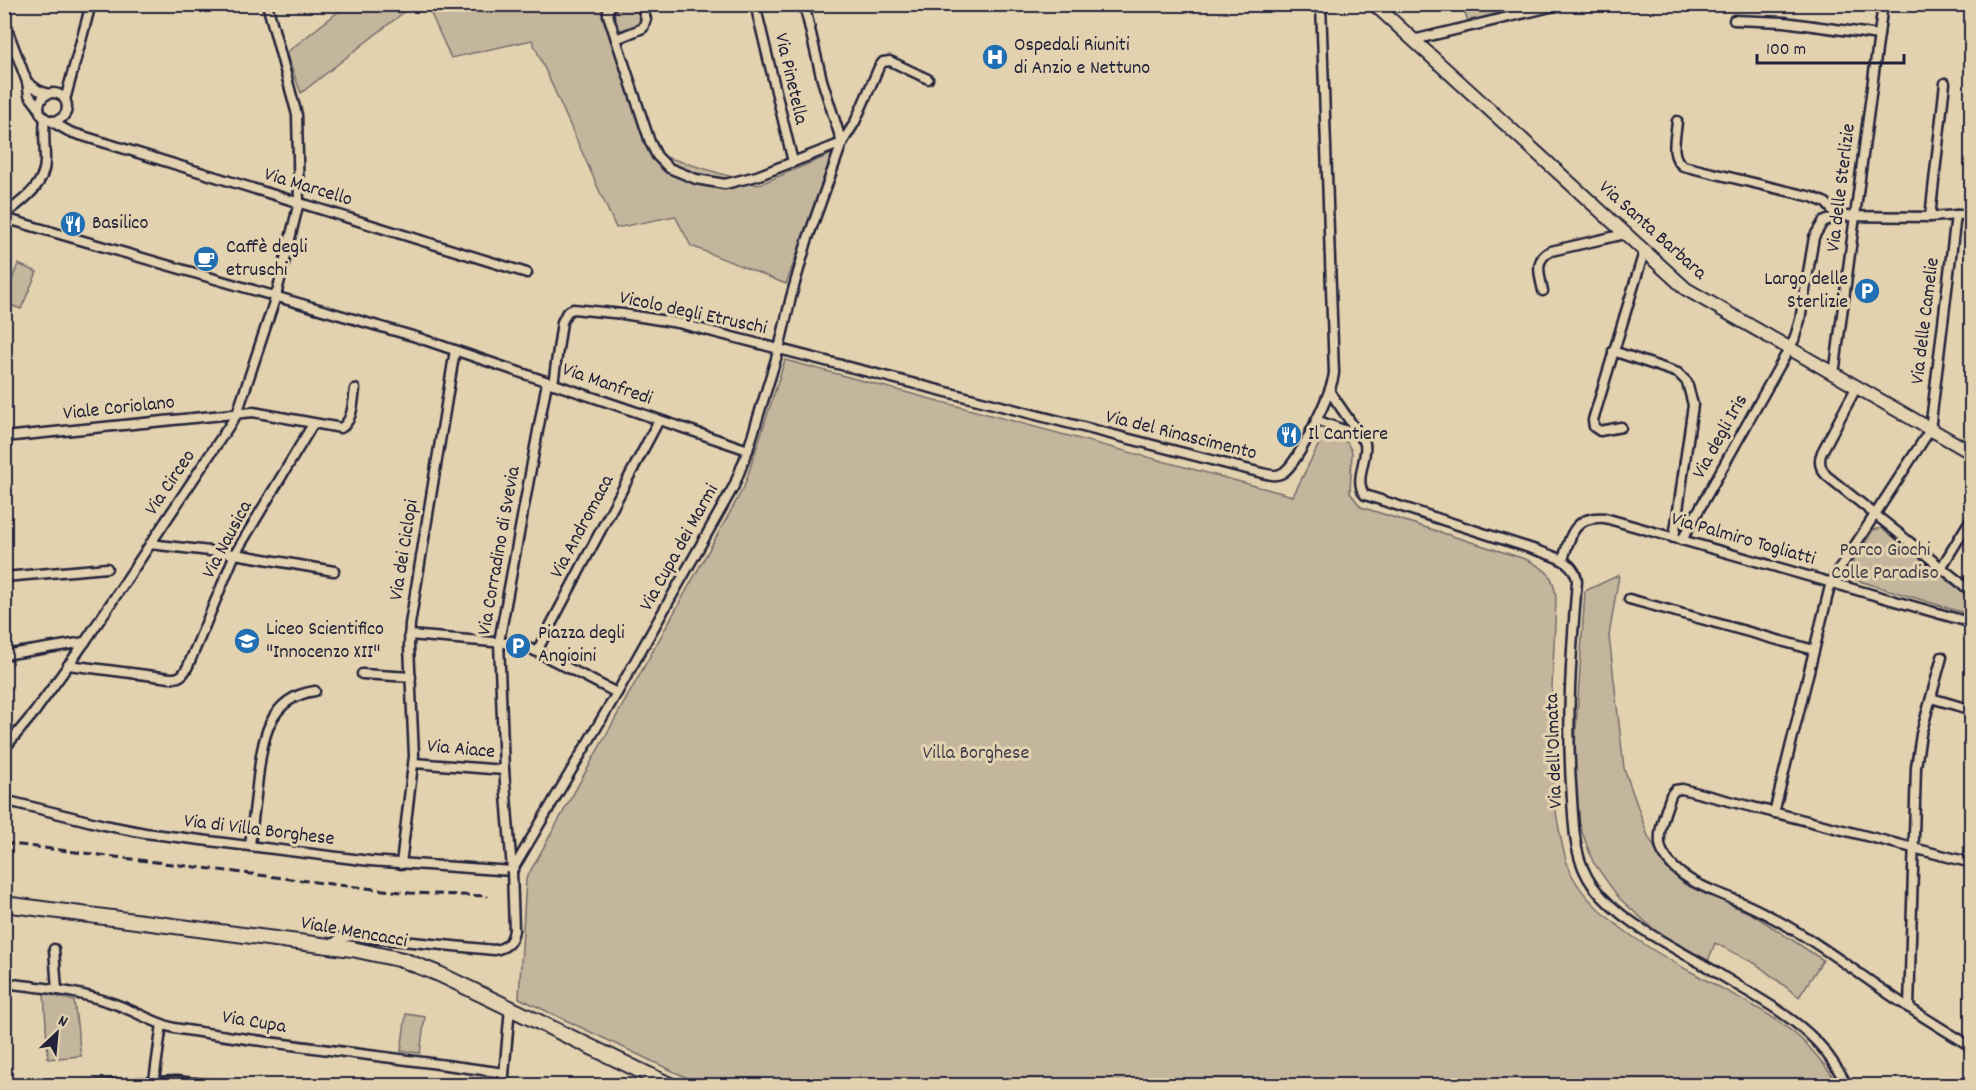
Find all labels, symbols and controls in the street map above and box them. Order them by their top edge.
scale bar [1757,27,1904,65]
street label: Via Pinetella [766,30,814,128]
place label: Ospedali Riuniti di Anzio e Nettuno [1014,32,1150,83]
text: 100 m [1766,38,1806,63]
hospital icon: Ospedali Riuniti di Anzio e Nettuno [980,42,1010,72]
street label: Via delle Sterlizie [1820,122,1864,254]
street label: Via Marcello [260,161,356,215]
street label: Via Santa Barbara [1592,175,1713,288]
restaurant icon: Basilico [58,209,88,239]
place label: Basilico [92,210,148,238]
place label: Caffè degli etruschi [226,234,308,285]
cafe icon: Caffè degli etruschi [191,244,221,274]
street label: Via delle Camelie [1904,256,1948,386]
place label: Largo delle Sterlizie [1764,266,1848,317]
parking icon: Largo delle Sterlizie [1852,276,1882,306]
street label: Vicolo degli Etruschi [617,285,770,343]
street label: Via Manfredi [558,356,656,414]
street label: Viale Coriolano [62,389,176,429]
street label: Via degli Iris [1686,390,1756,484]
street label: Via del Rinascimento [1102,404,1260,468]
restaurant icon: Il Cantiere [1274,420,1304,450]
place label: Il Cantiere [1308,421,1388,449]
street label: Via Circeo [139,444,203,521]
street label: Via Corradino di Svevia [471,464,529,638]
street label: Via Andromaca [544,470,622,584]
street label: Via Cupa dei Marmi [634,479,727,617]
street label: Via Nausica [196,496,261,584]
street label: Via dei Ciclopi [383,497,427,602]
street label: Via Palmiro Togliatti [1668,506,1819,574]
park label: Parco Giochi Colle Paradiso [1831,537,1939,588]
place label: Liceo Scientifico "Innocenzo XII" [266,616,384,667]
place label: Piazza degli Angioini [538,620,625,671]
school or university icon: Liceo Scientifico "Innocenzo XII" [232,626,262,656]
parking icon: Piazza degli Angioini [503,631,533,661]
street label: Via dell'Olmata [1539,692,1571,809]
street label: Via Aiace [426,733,496,767]
park label: Villa Borghese [923,740,1029,768]
street label: Via di Villa Borghese [182,808,336,854]
street label: Viale Mencacci [299,910,410,956]
north arrow [27,1003,87,1063]
street label: Via Cupa [220,1004,289,1042]
text: N [54,1010,71,1034]

